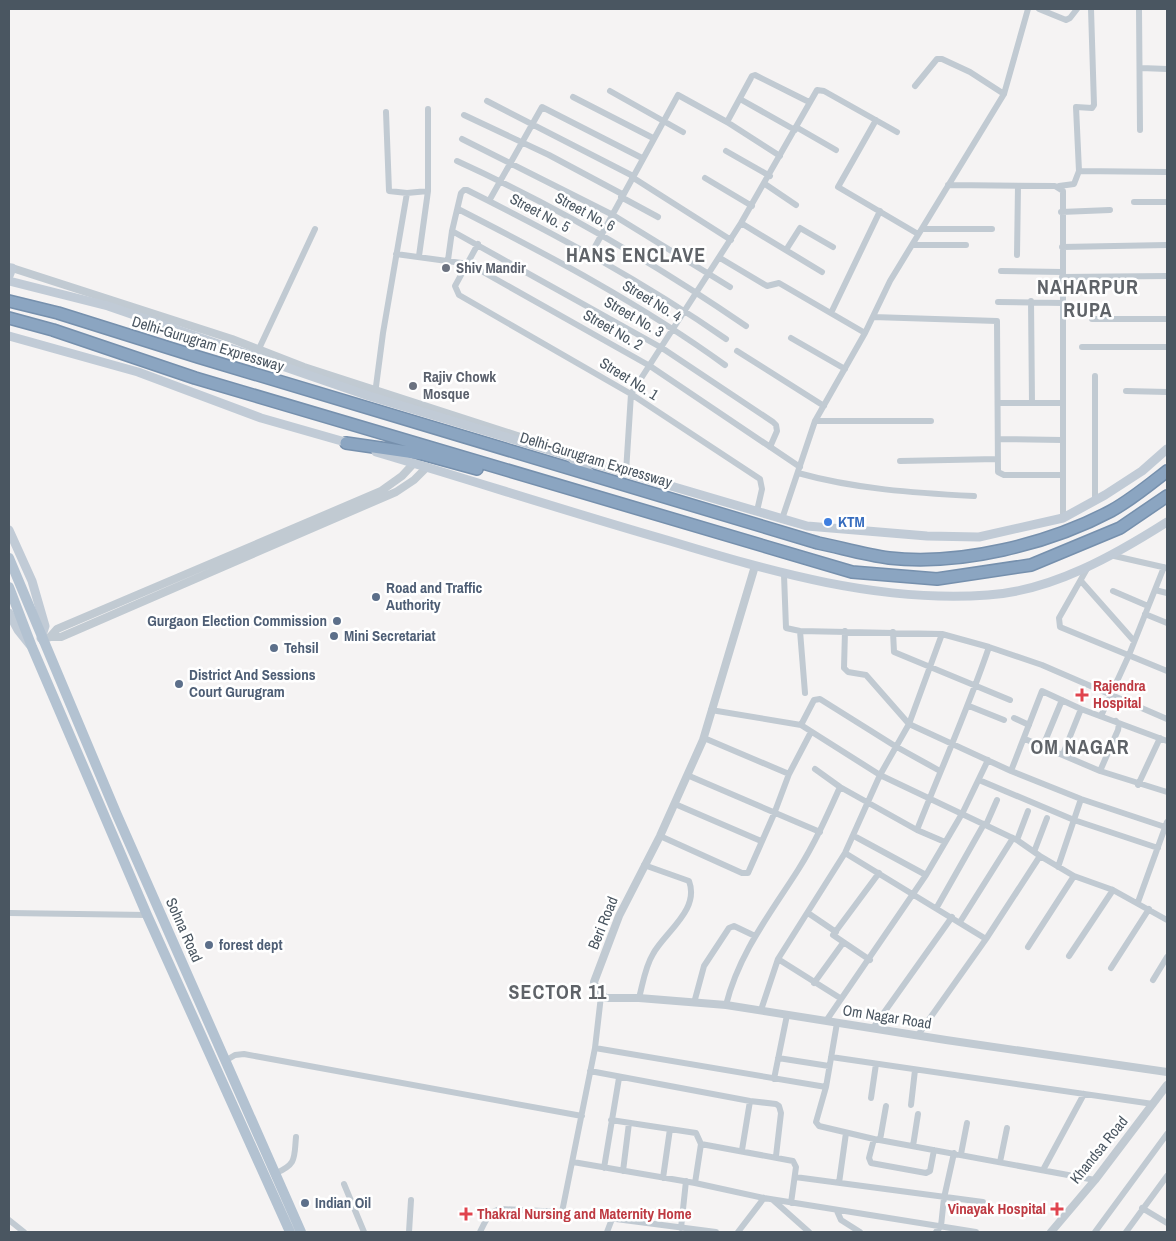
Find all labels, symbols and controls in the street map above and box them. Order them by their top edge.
street label: Street No. 6 [551,187,619,236]
street label: Street No. 5 [506,188,574,237]
district label: HANS ENCLAVE [566,241,706,268]
place label: Shiv Mandir [456,257,526,278]
marker: Shiv Mandir [440,262,452,274]
district label: NAHARPUR RUPA [1037,273,1139,323]
street label: Street No. 4 [619,275,686,327]
street label: Street No. 3 [601,291,668,342]
street label: Street No. 2 [580,304,647,355]
street label: Delhi-Gurugram Expressway [130,310,288,377]
street label: Street No. 1 [596,352,663,405]
place label: Rajiv Chowk Mosque [423,366,496,404]
marker: Rajiv Chowk Mosque [407,380,419,392]
street label: Delhi-Gurugram Expressway [518,426,676,493]
place label: KTM [838,511,865,532]
marker: KTM [822,516,834,528]
place label: Road and Traffic Authority [386,577,483,615]
marker: Road and Traffic Authority [370,591,382,603]
place label: Gurgaon Election Commission [147,610,327,631]
marker: Gurgaon Election Commission [331,615,343,627]
place label: Mini Secretariat [344,625,436,646]
marker: Mini Secretariat [328,630,340,642]
place label: Tehsil [284,637,319,658]
marker: Tehsil [268,642,280,654]
place label: District And Sessions Court Gurugram [189,664,316,702]
place label: Rajendra Hospital [1093,675,1146,713]
marker: District And Sessions Court Gurugram [173,678,185,690]
marker: Rajendra Hospital [1075,688,1089,702]
district label: OM NAGAR [1030,733,1130,760]
street label: Beri Road [582,893,623,952]
street label: Sohna Road [161,894,208,965]
place label: forest dept [219,934,283,955]
marker: forest dept [203,939,215,951]
district label: SECTOR 11 [509,978,607,1005]
street label: Om Nagar Road [841,999,933,1034]
street label: Khandsa Road [1065,1111,1132,1188]
place label: Indian Oil [315,1192,371,1213]
marker: Indian Oil [299,1197,311,1209]
place label: Vinayak Hospital [948,1198,1046,1219]
marker: Vinayak Hospital [1050,1202,1064,1216]
place label: Thakral Nursing and Maternity Home [477,1203,692,1224]
marker: Thakral Nursing and Maternity Home [459,1207,473,1221]

